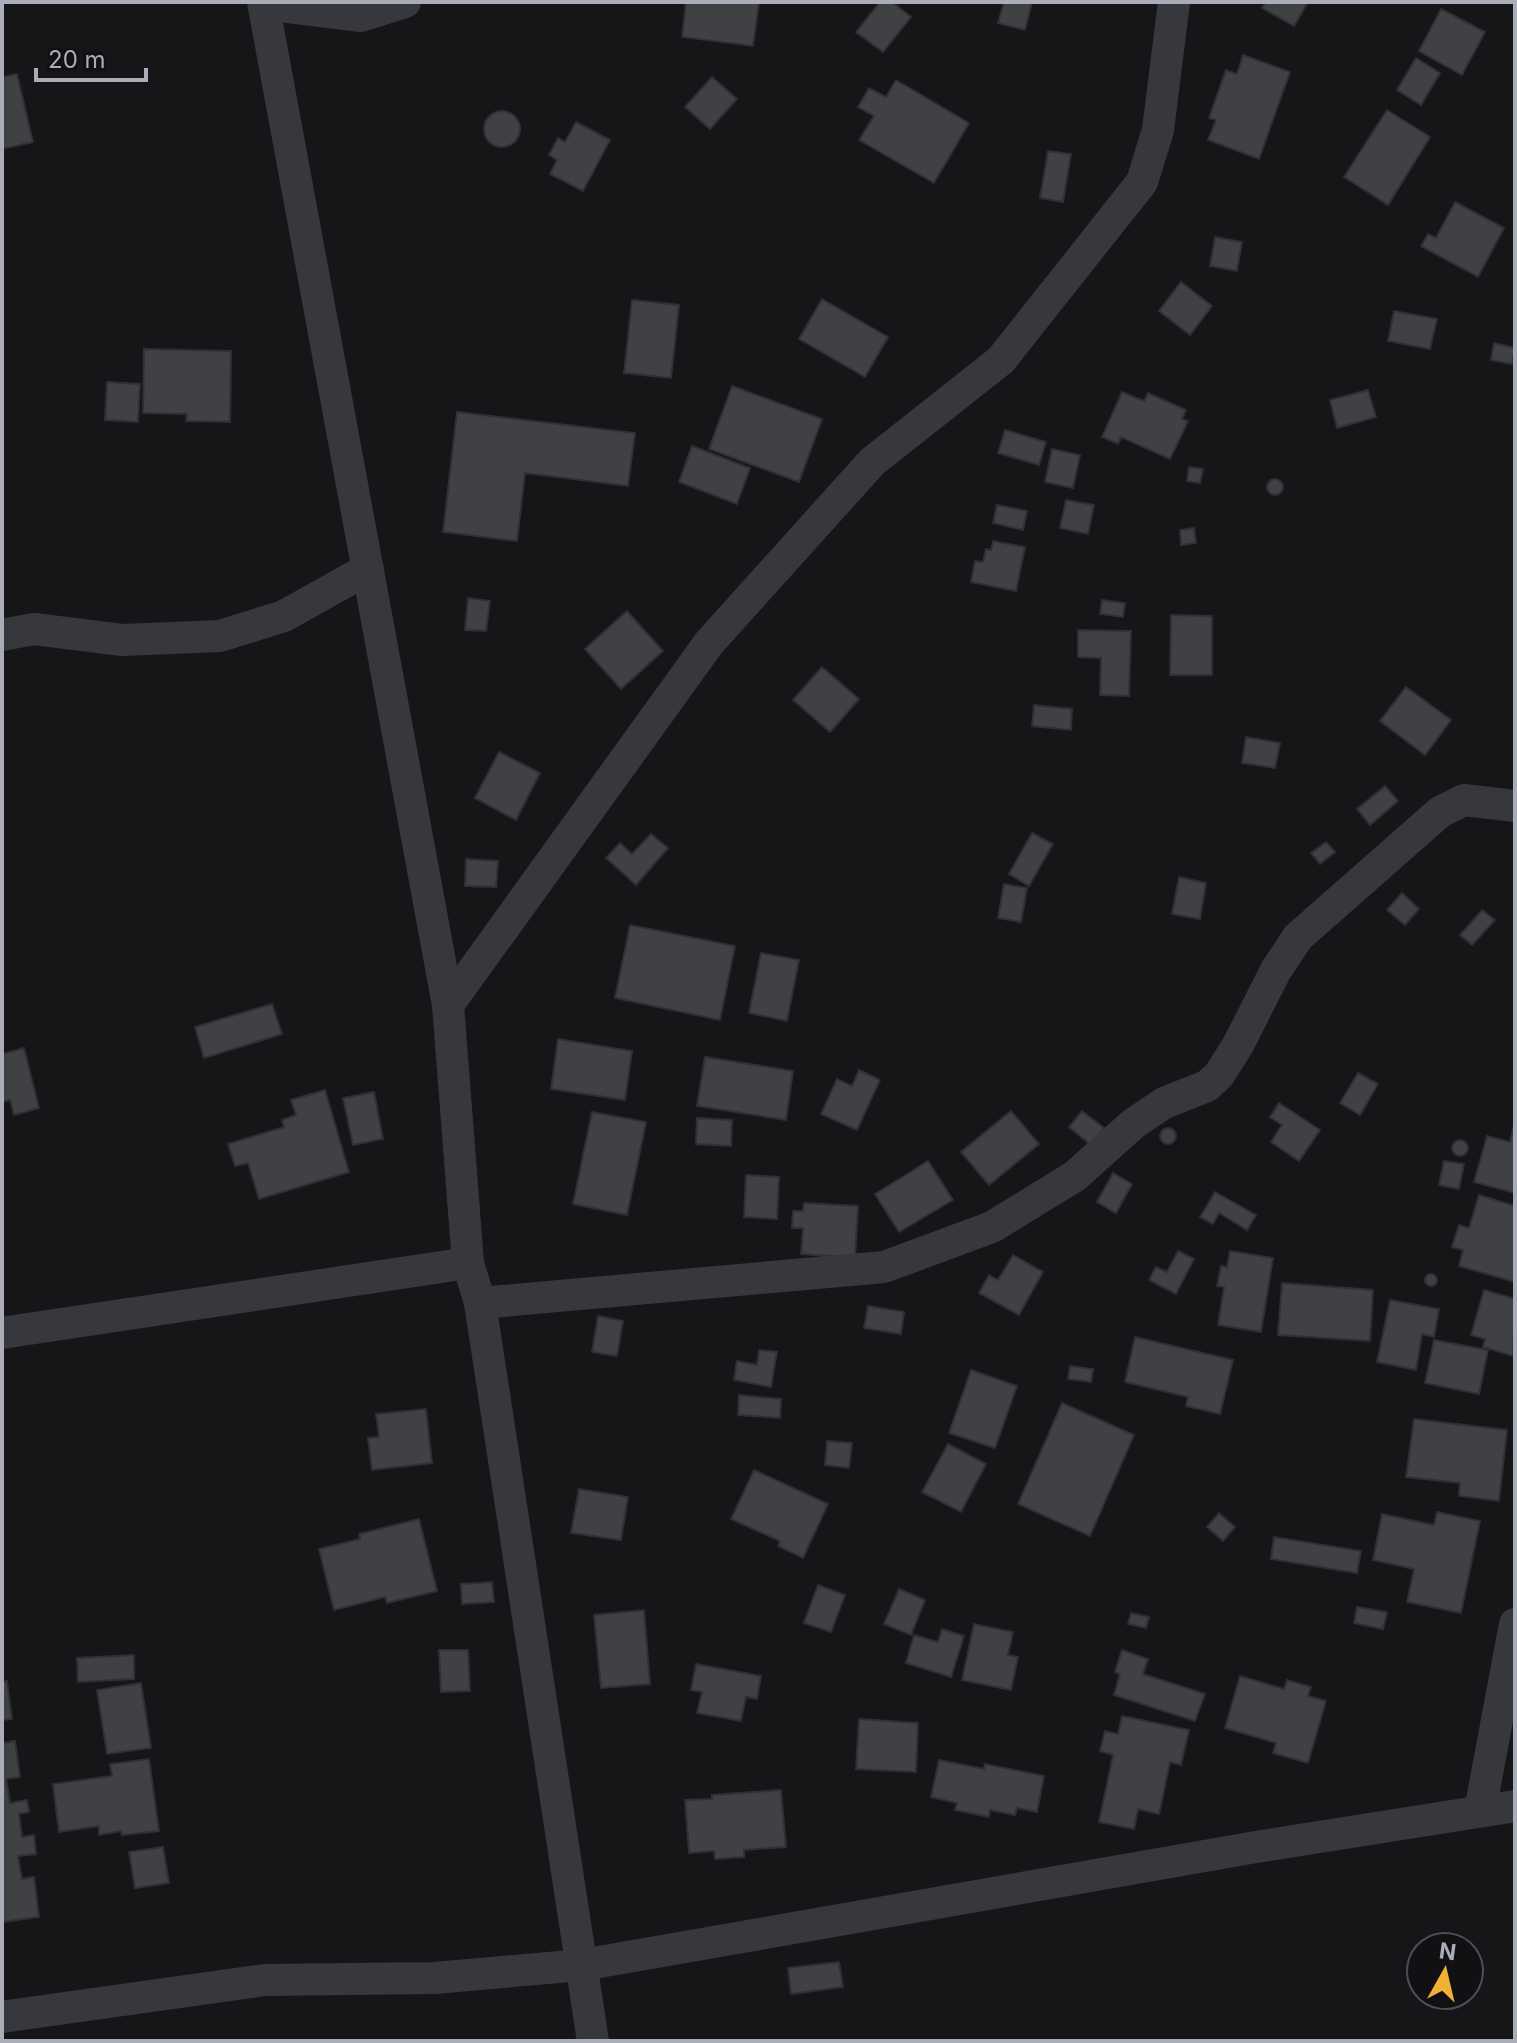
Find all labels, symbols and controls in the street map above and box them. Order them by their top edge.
scale bar [36,32,146,82]
text: 20 m [48,45,106,74]
north arrow [1405,1931,1485,2011]
text: N [1438,1937,1458,1965]

